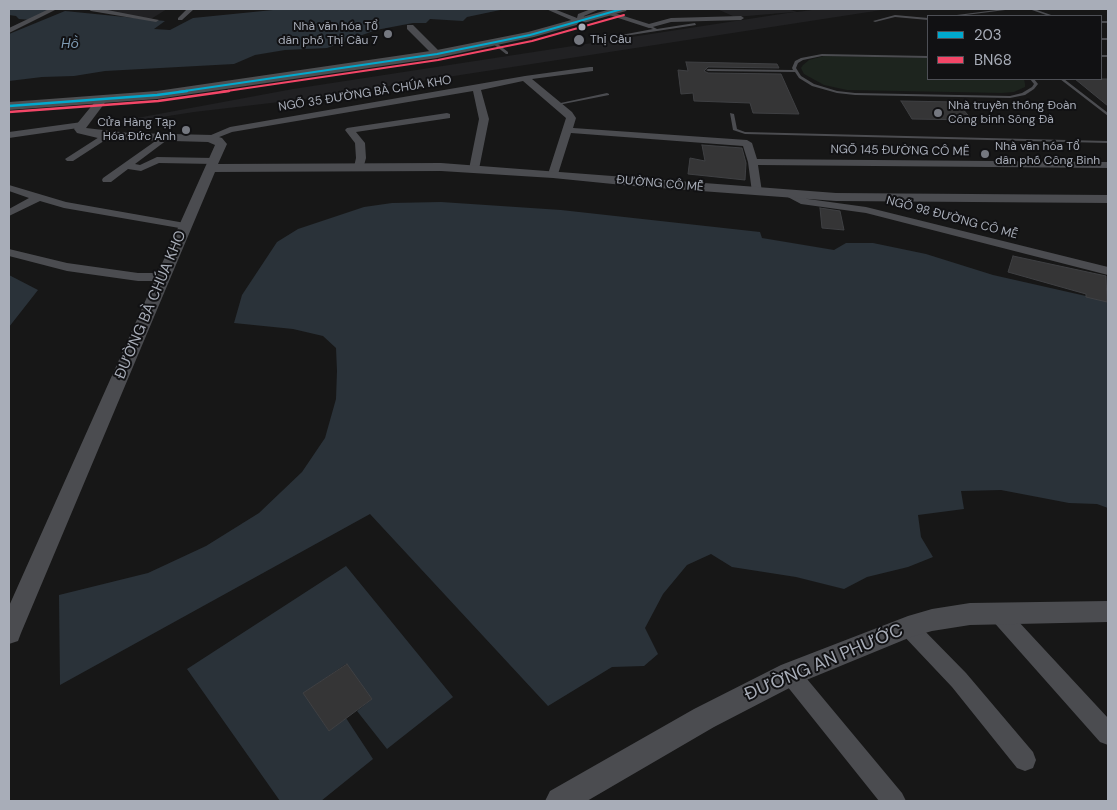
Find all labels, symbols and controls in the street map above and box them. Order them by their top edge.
legend [927,15,1102,80]
place label: Nhà văn hóa Tổ dân phố Thị Cầu 7 [278,20,378,48]
unlabelled marker [577,22,587,32]
text: 203 [974,25,1002,45]
marker: Nhà văn hóa Tổ dân phố Thị Cầu 7 [382,28,394,40]
marker: Thị Cầu [572,33,586,47]
place label: Thị Cầu [590,33,631,47]
water label: Hồ [61,36,79,52]
text: BN68 [974,50,1012,70]
street label: NGÕ 35 ĐƯỜNG BÀ CHÚA KHO [277,73,453,115]
place label: Nhà truyền thống Đoàn Công binh Sông Đà [948,99,1076,127]
marker: Nhà truyền thống Đoàn Công binh Sông Đà [932,107,944,119]
place label: Cửa Hàng Tạp Hóa Đức Anh [97,116,176,144]
marker: Cửa Hàng Tạp Hóa Đức Anh [180,124,192,136]
place label: Nhà văn hóa Tổ dân phố Công Binh [995,140,1100,168]
street label: NGÕ 145 ĐƯỜNG CÔ MỄ [830,143,970,159]
marker: Nhà văn hóa Tổ dân phố Công Binh [979,148,991,160]
street label: ĐƯỜNG CÔ MỄ [616,173,704,195]
street label: NGÕ 98 ĐƯỜNG CÔ MỄ [885,194,1019,242]
street label: ĐƯỜNG BÀ CHÚA KHO [112,228,190,382]
street label: ĐƯỜNG AN PHƯỚC [742,620,906,706]

